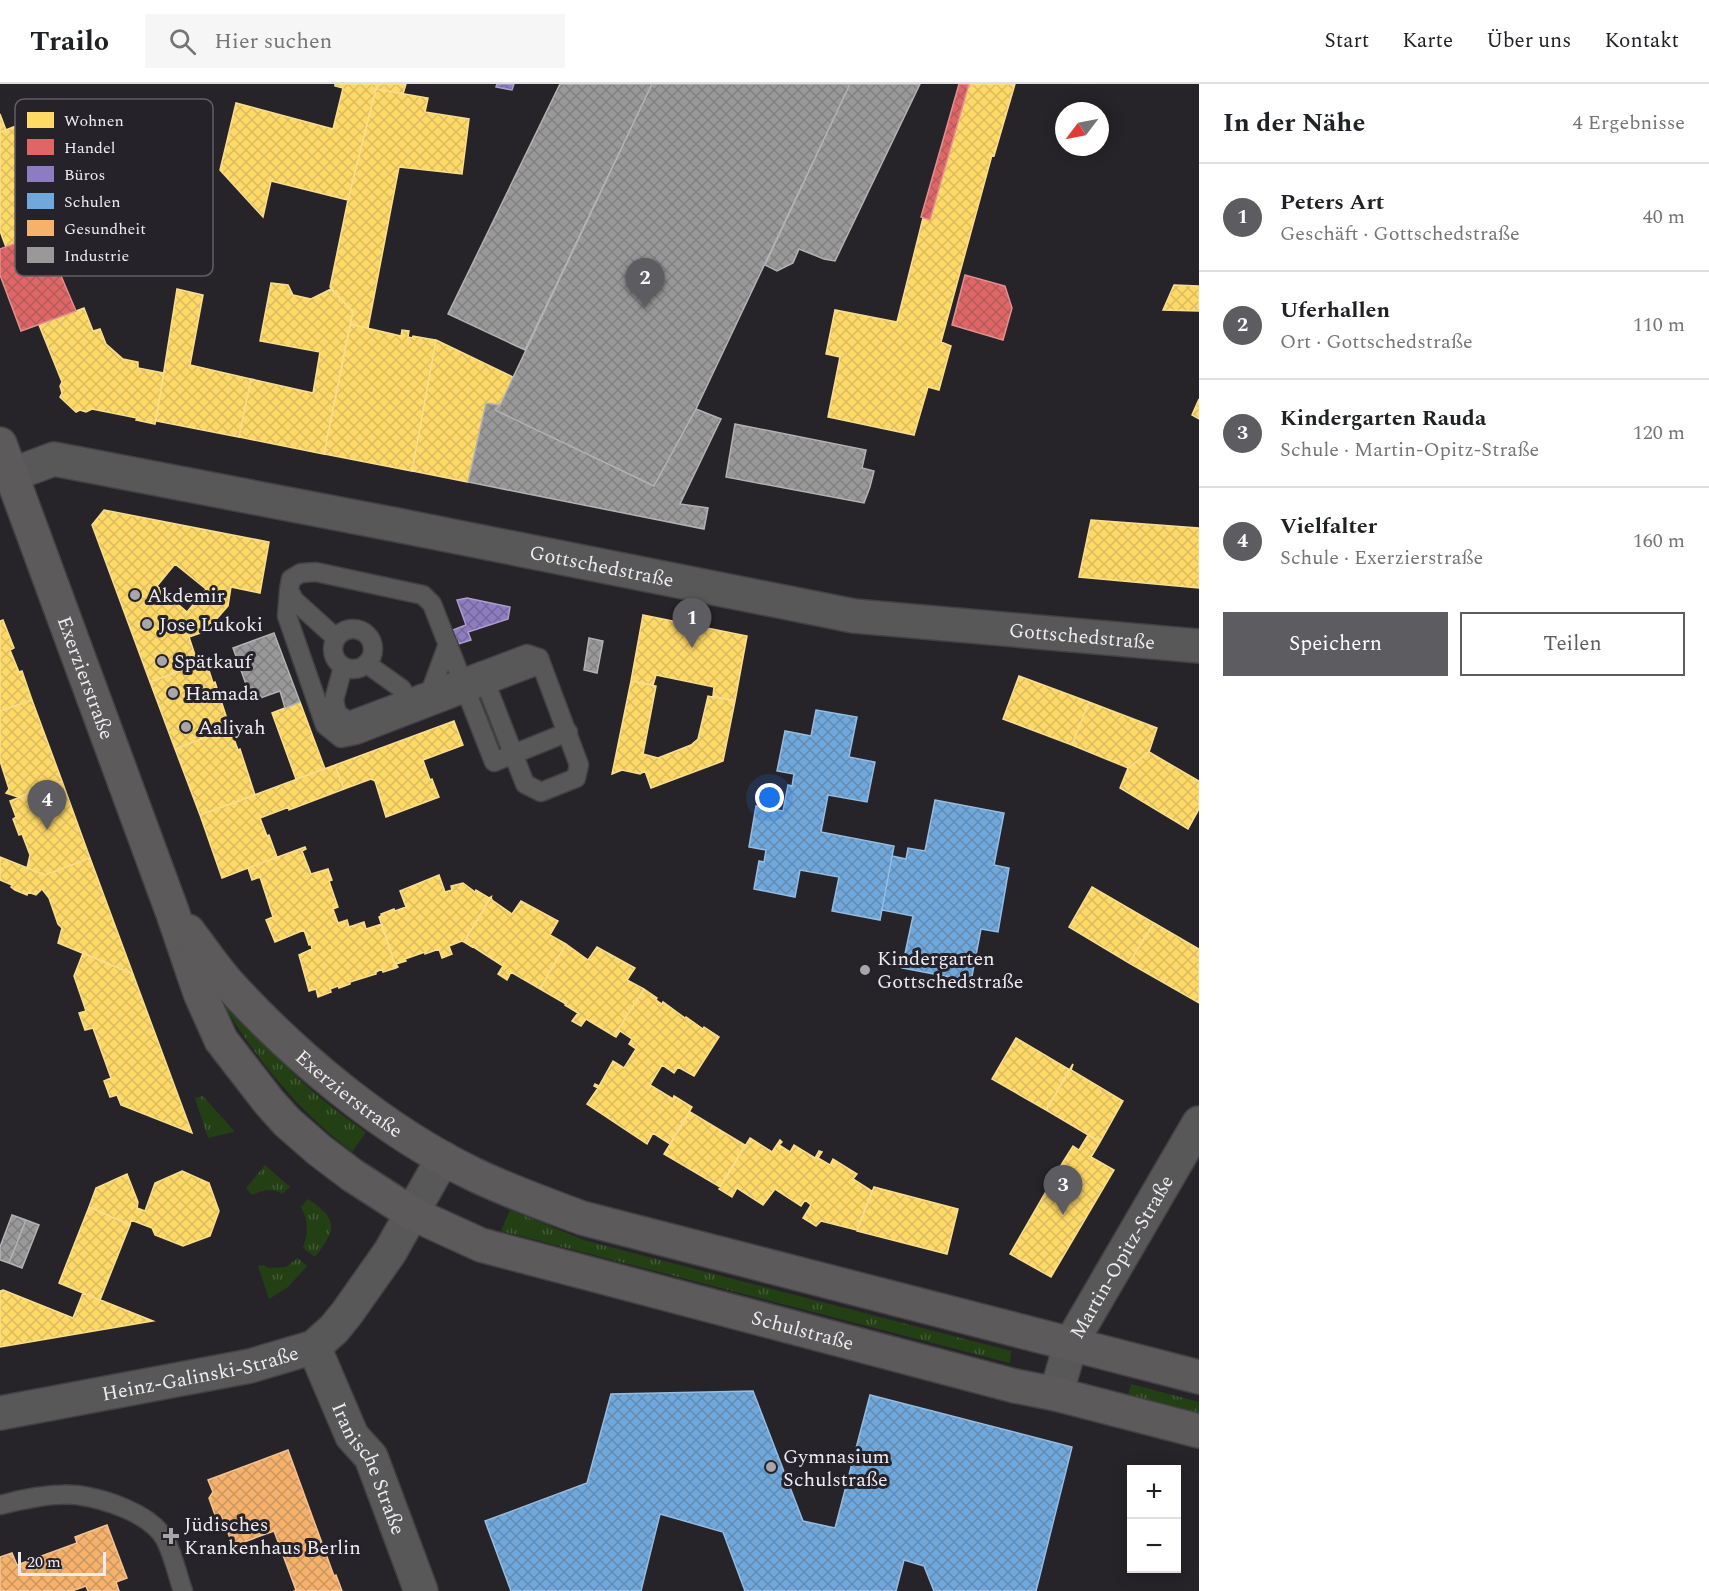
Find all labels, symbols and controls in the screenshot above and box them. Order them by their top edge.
search box [145,14,565,68]
text: Trailo [30,20,109,63]
icon: search [166,25,199,58]
text: Hier suchen [214,25,332,58]
text: Start [1324,25,1369,57]
text: Karte [1402,25,1453,57]
text: Über uns [1486,25,1571,57]
text: Kontakt [1604,25,1679,57]
legend [15,99,213,276]
north arrow [1055,102,1109,156]
text: In der Nähe [1223,103,1365,143]
text: 4 Ergebnisse [1573,108,1685,138]
text: Wohnen [64,109,124,133]
text: Handel [64,136,116,160]
text: Büros [64,163,105,187]
text: Peters Art [1280,186,1384,219]
text: Schulen [64,190,121,214]
text: 1 [1237,202,1248,232]
text: 40 m [1643,202,1685,232]
text: Gesundheit [64,217,146,241]
text: Geschäft · Gottschedstraße [1280,219,1520,249]
text: Industrie [64,244,129,268]
pin: 2 [626,258,664,308]
text: Uferhallen [1280,294,1390,327]
text: 2 [1237,310,1248,340]
text: 110 m [1633,310,1685,340]
text: Ort · Gottschedstraße [1280,327,1473,357]
text: Kindergarten Rauda [1280,402,1486,435]
text: 3 [1237,418,1248,448]
text: 120 m [1633,418,1685,448]
text: Schule · Martin-Opitz-Straße [1280,435,1539,465]
text: Vielfalter [1280,510,1377,543]
text: 4 [1237,526,1248,556]
text: 160 m [1633,526,1685,556]
street label: Gottschedstraße [527,538,676,596]
text: Schule · Exerzierstraße [1280,543,1483,573]
place label: Akdemir [147,581,225,611]
marker: Akdemir [128,588,142,602]
pin: 1 [672,598,712,648]
place label: Jose Lukoki [159,610,263,640]
street label: Exerzierstraße [49,612,122,744]
button: Speichern [1223,612,1448,676]
button: Teilen [1460,612,1685,676]
street label: Gottschedstraße [1008,616,1156,658]
marker: Jose Lukoki [140,617,154,631]
place label: Spätkauf [174,647,254,677]
marker: Spätkauf [155,654,169,668]
place label: Hamada [185,679,259,709]
marker: Hamada [166,686,180,700]
place label: Aaliyah [198,713,266,743]
marker: Aaliyah [179,720,193,734]
pin: 4 [28,780,66,830]
your location [755,783,784,812]
place label: Kindergarten Gottschedstraße [877,944,1023,997]
marker: Kindergarten Gottschedstraße [858,963,872,977]
street label: Exerzierstraße [288,1043,408,1146]
pin: 3 [1044,1166,1082,1215]
street label: Martin-Opitz-Straße [1063,1170,1182,1345]
street label: Schulstraße [748,1303,857,1359]
street label: Heinz-Galinski-Straße [99,1338,302,1410]
street label: Iranische Straße [323,1398,413,1539]
place label: Gymnasium Schulstraße [783,1442,890,1495]
marker: Gymnasium Schulstraße [764,1460,778,1474]
map controls [1127,1465,1181,1573]
button: + [1127,1465,1181,1519]
place label: Jüdisches Krankenhaus Berlin [184,1510,361,1563]
button: − [1127,1519,1181,1573]
marker: Jüdisches Krankenhaus Berlin [162,1527,180,1545]
scale bar [18,1549,106,1576]
text: 20 m [27,1550,61,1574]

